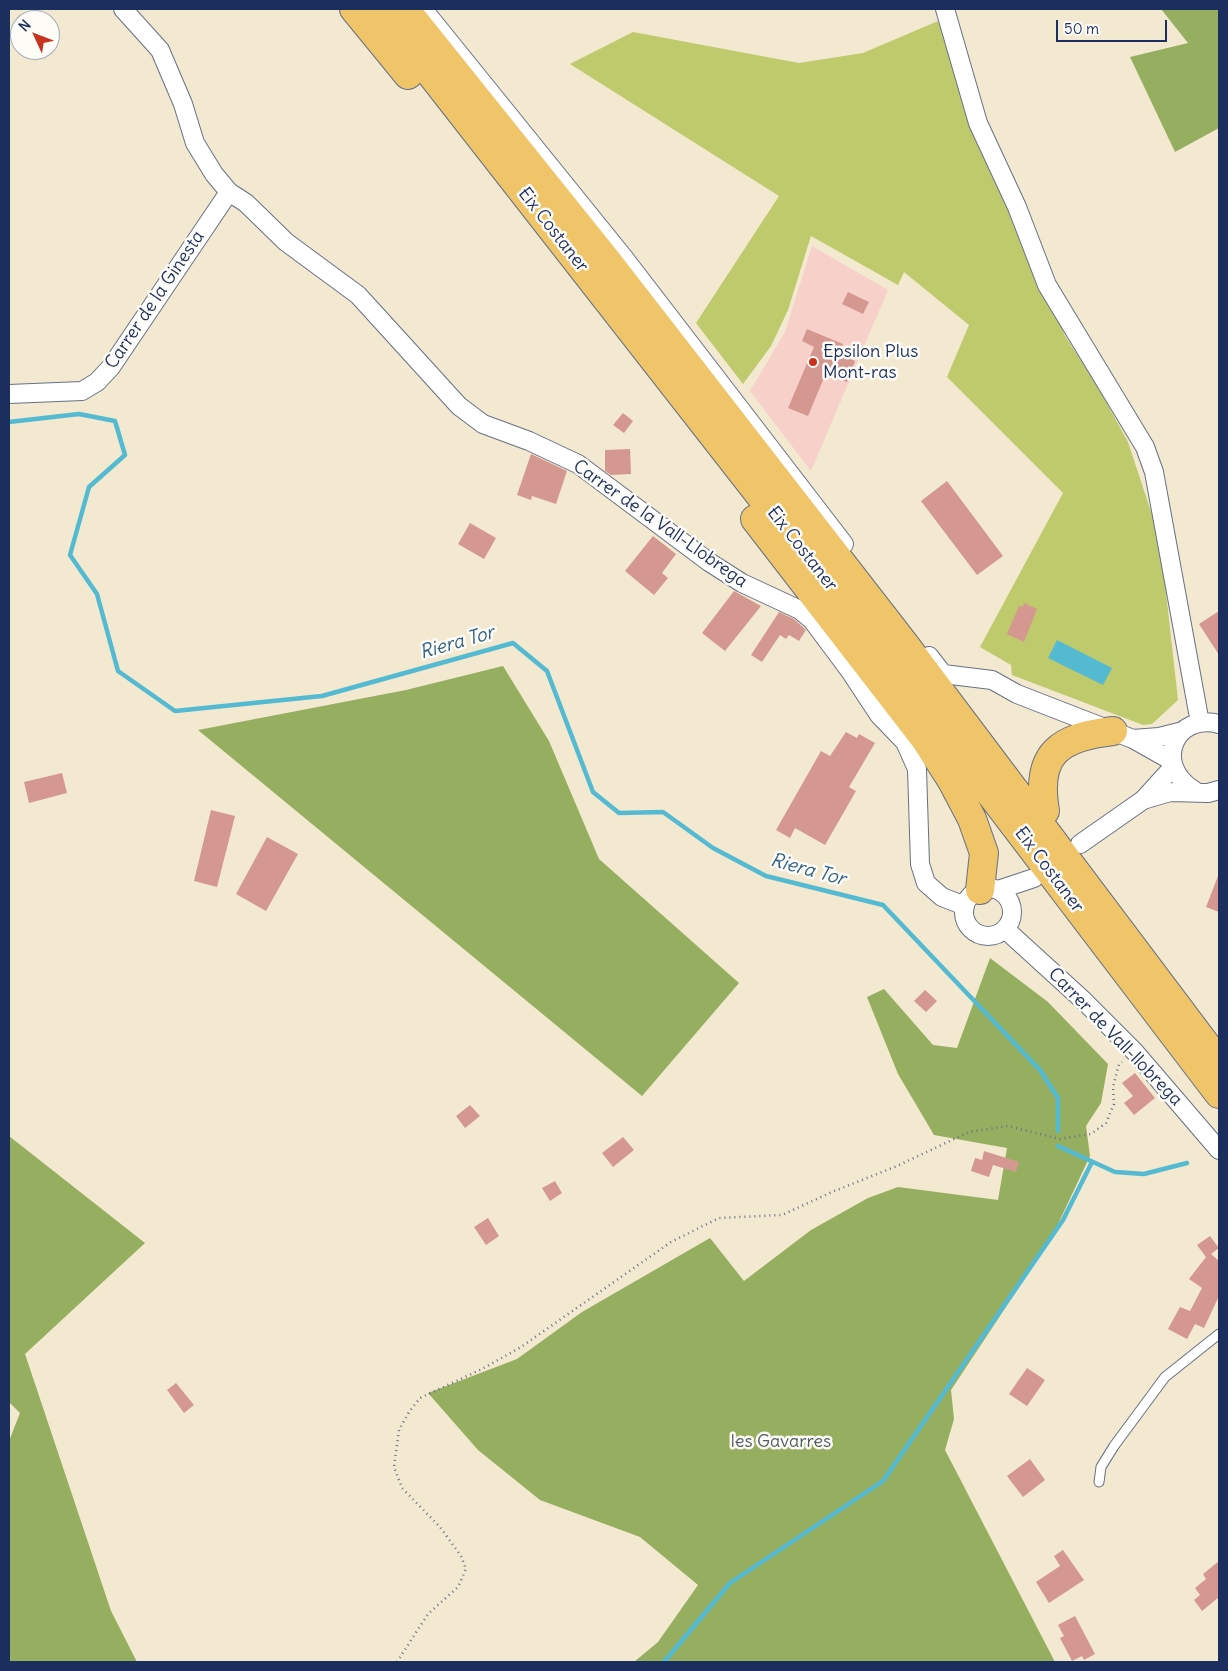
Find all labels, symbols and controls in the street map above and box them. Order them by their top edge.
north arrow [10,10,60,60]
scale bar [1058,10,1169,42]
text: N [15,16,35,35]
text: 50 m [1064,19,1099,38]
street label: Eix Costaner [513,183,593,277]
street label: Carrer de la Ginesta [101,227,209,373]
place label: Epsilon Plus Mont-ras [823,341,918,384]
marker: Epsilon Plus Mont-ras [807,356,819,368]
street label: Carrer de la Vall-Llobrega [569,456,751,592]
street label: Eix Costaner [762,502,842,596]
water label: Riera Tor [417,621,497,665]
street label: Eix Costaner [1010,823,1088,917]
water label: Riera Tor [768,849,848,891]
street label: Carrer de Vall-llobrega [1044,964,1186,1110]
park label: les Gavarres [731,1431,831,1453]

